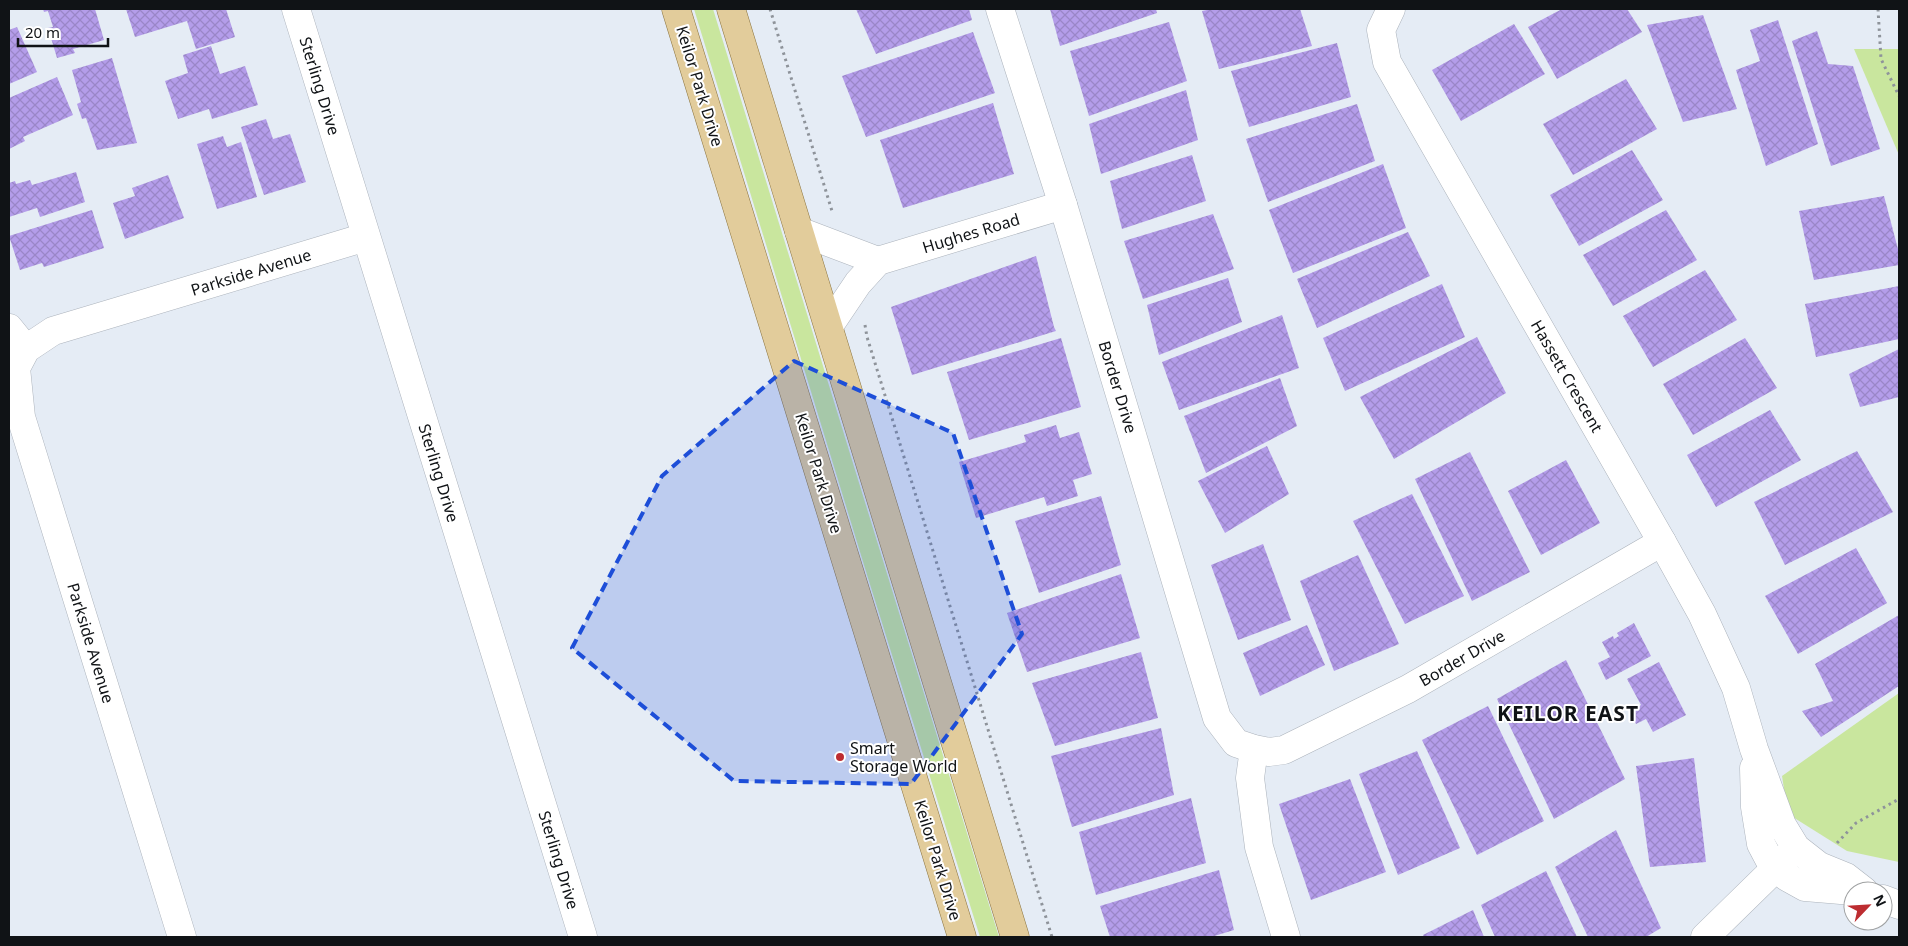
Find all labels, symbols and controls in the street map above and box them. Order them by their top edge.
scale bar [18,15,108,47]
text: 20 m [25,22,60,42]
street label: Keilor Park Drive [671,23,729,149]
street label: Sterling Drive [295,34,345,138]
street label: Hughes Road [920,208,1022,258]
street label: Parkside Avenue [188,243,314,301]
street label: Hassett Crescent [1526,316,1608,436]
street label: Border Drive [1094,338,1142,436]
street label: Keilor Park Drive [790,410,848,536]
street label: Sterling Drive [414,421,464,525]
street label: Parkside Avenue [62,580,120,706]
street label: Border Drive [1415,625,1509,691]
district label: KEILOR EAST [1497,699,1639,727]
place label: Smart Storage World [850,737,957,777]
marker: Smart Storage World [834,751,846,763]
street label: Keilor Park Drive [909,797,967,923]
street label: Sterling Drive [534,808,584,912]
north arrow [1843,881,1893,931]
text: N [1869,891,1891,909]

